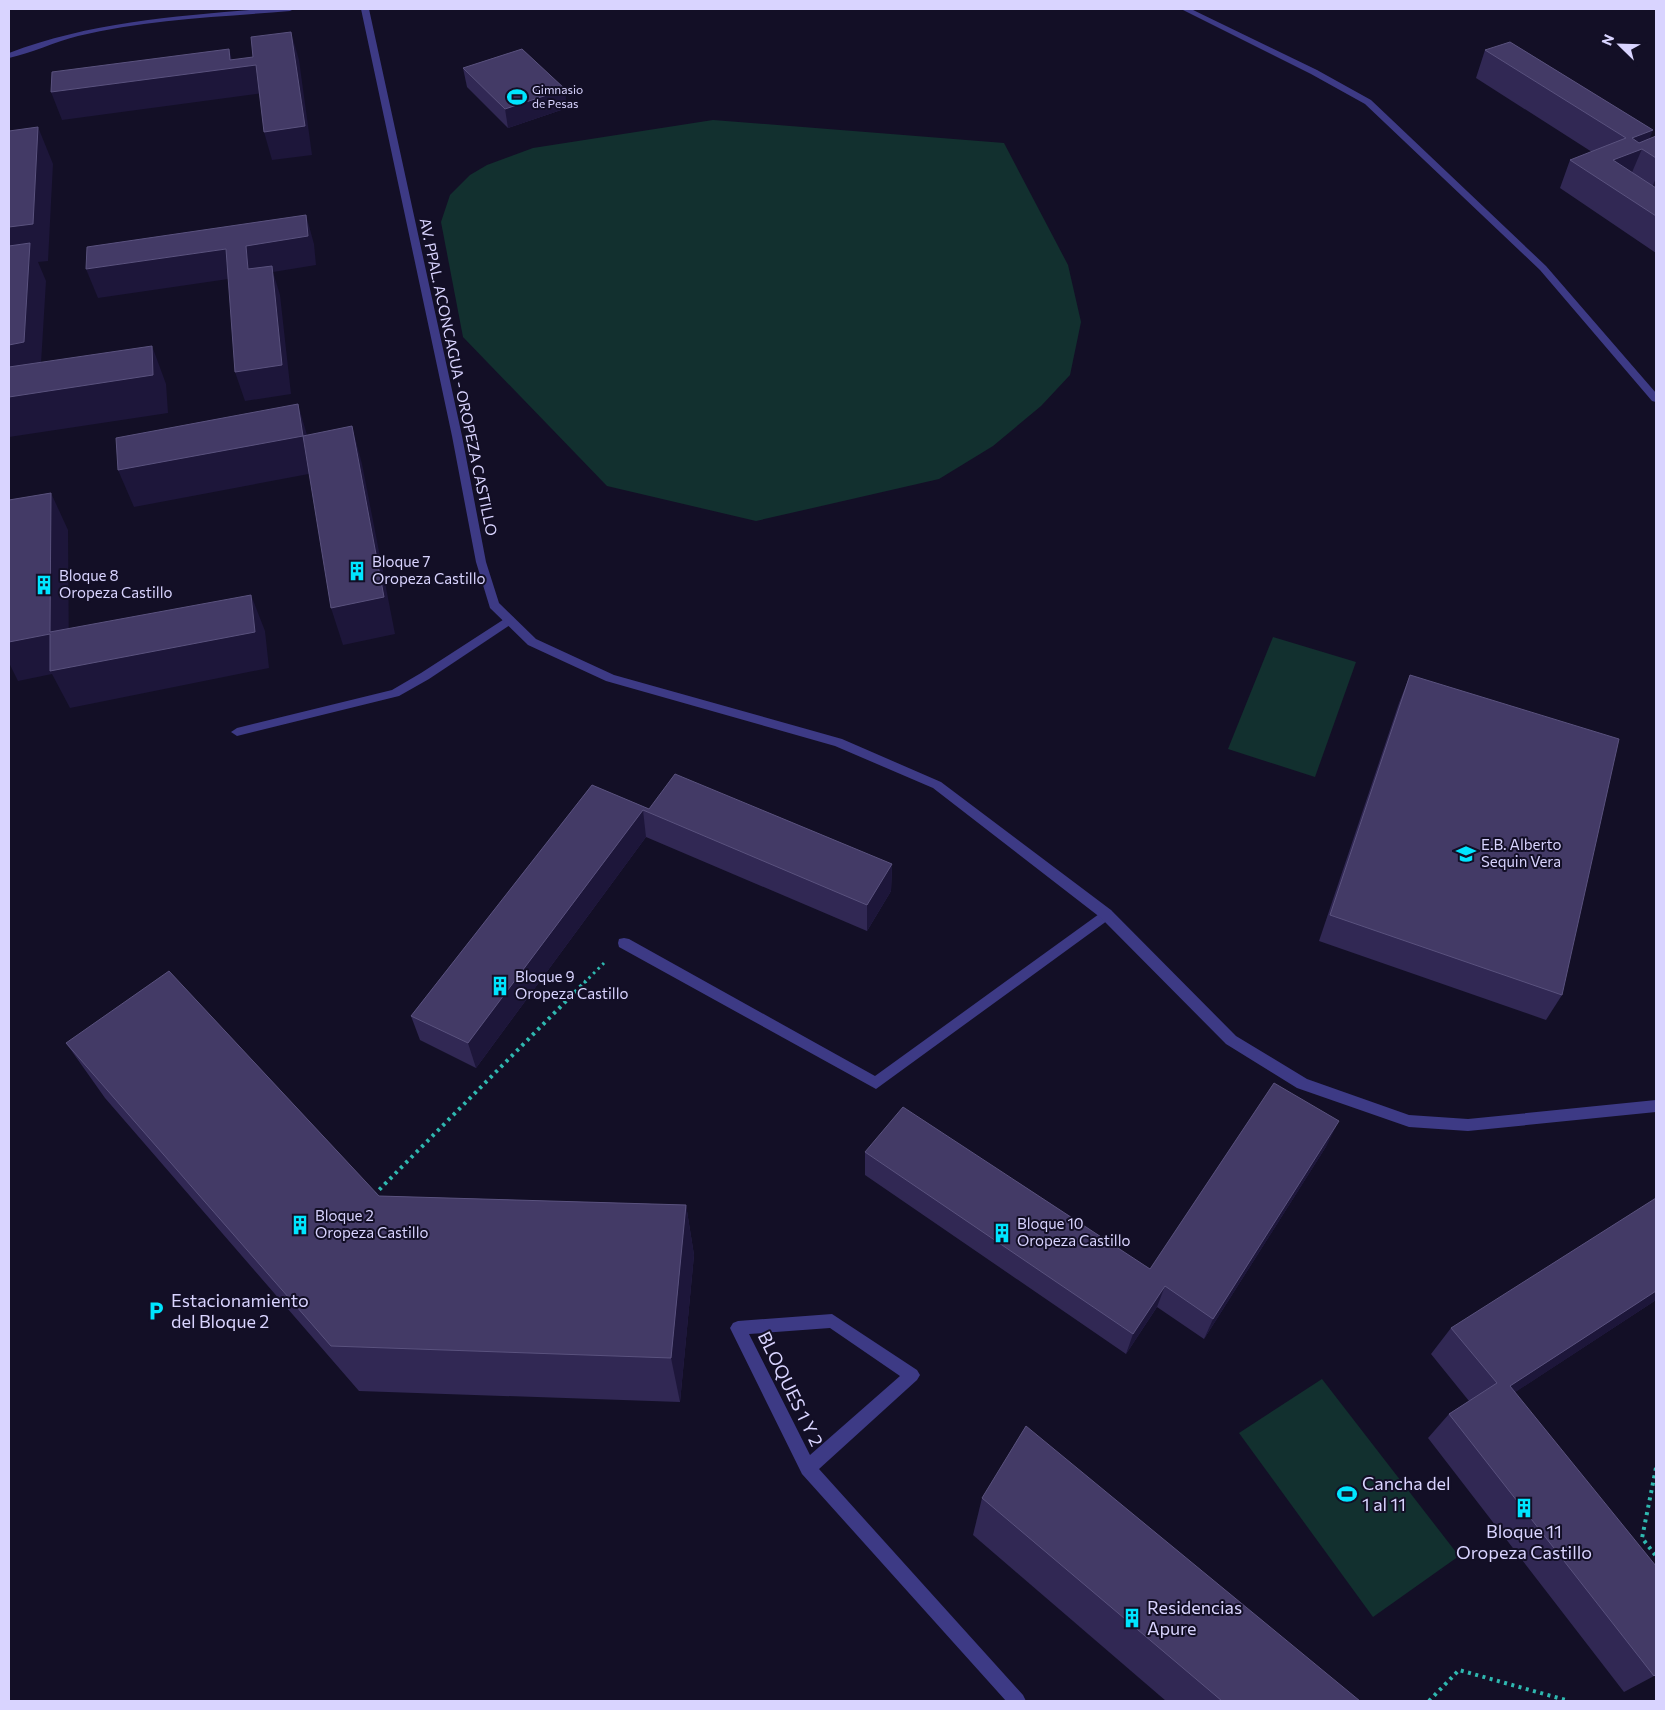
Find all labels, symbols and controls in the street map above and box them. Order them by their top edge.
north arrow [1595,20,1645,70]
text: N [1598,32,1617,48]
place label: Gimnasio de Pesas [532,82,583,110]
sports icon: Gimnasio de Pesas [506,86,528,108]
street label: AV. PPAL. ACONCAGUA - OROPEZA CASTILLO [416,216,502,537]
place label: Bloque 7 Oropeza Castillo [372,552,485,587]
building icon: Bloque 7 Oropeza Castillo [346,560,368,582]
place label: Bloque 8 Oropeza Castillo [59,566,172,601]
building icon: Bloque 8 Oropeza Castillo [33,574,55,596]
place label: E.B. Alberto Sequin Vera [1481,835,1562,870]
school or university icon: E.B. Alberto Sequin Vera [1455,843,1477,865]
place label: Bloque 9 Oropeza Castillo [515,967,628,1002]
building icon: Bloque 9 Oropeza Castillo [489,975,511,997]
place label: Bloque 2 Oropeza Castillo [315,1206,428,1241]
building icon: Bloque 2 Oropeza Castillo [289,1214,311,1236]
place label: Bloque 10 Oropeza Castillo [1017,1214,1130,1249]
building icon: Bloque 10 Oropeza Castillo [991,1222,1013,1244]
place label: Estacionamiento del Bloque 2 [171,1289,309,1332]
parking icon: Estacionamiento del Bloque 2 [145,1300,167,1322]
street label: BLOQUES 1 Y 2 [754,1327,828,1450]
place label: Cancha del 1 al 11 [1362,1472,1451,1515]
sports icon: Cancha del 1 al 11 [1336,1483,1358,1505]
building icon: Bloque 11 Oropeza Castillo [1513,1497,1535,1519]
place label: Bloque 11 Oropeza Castillo [1456,1520,1592,1563]
place label: Residencias Apure [1147,1596,1242,1639]
building icon: Residencias Apure [1121,1607,1143,1629]

